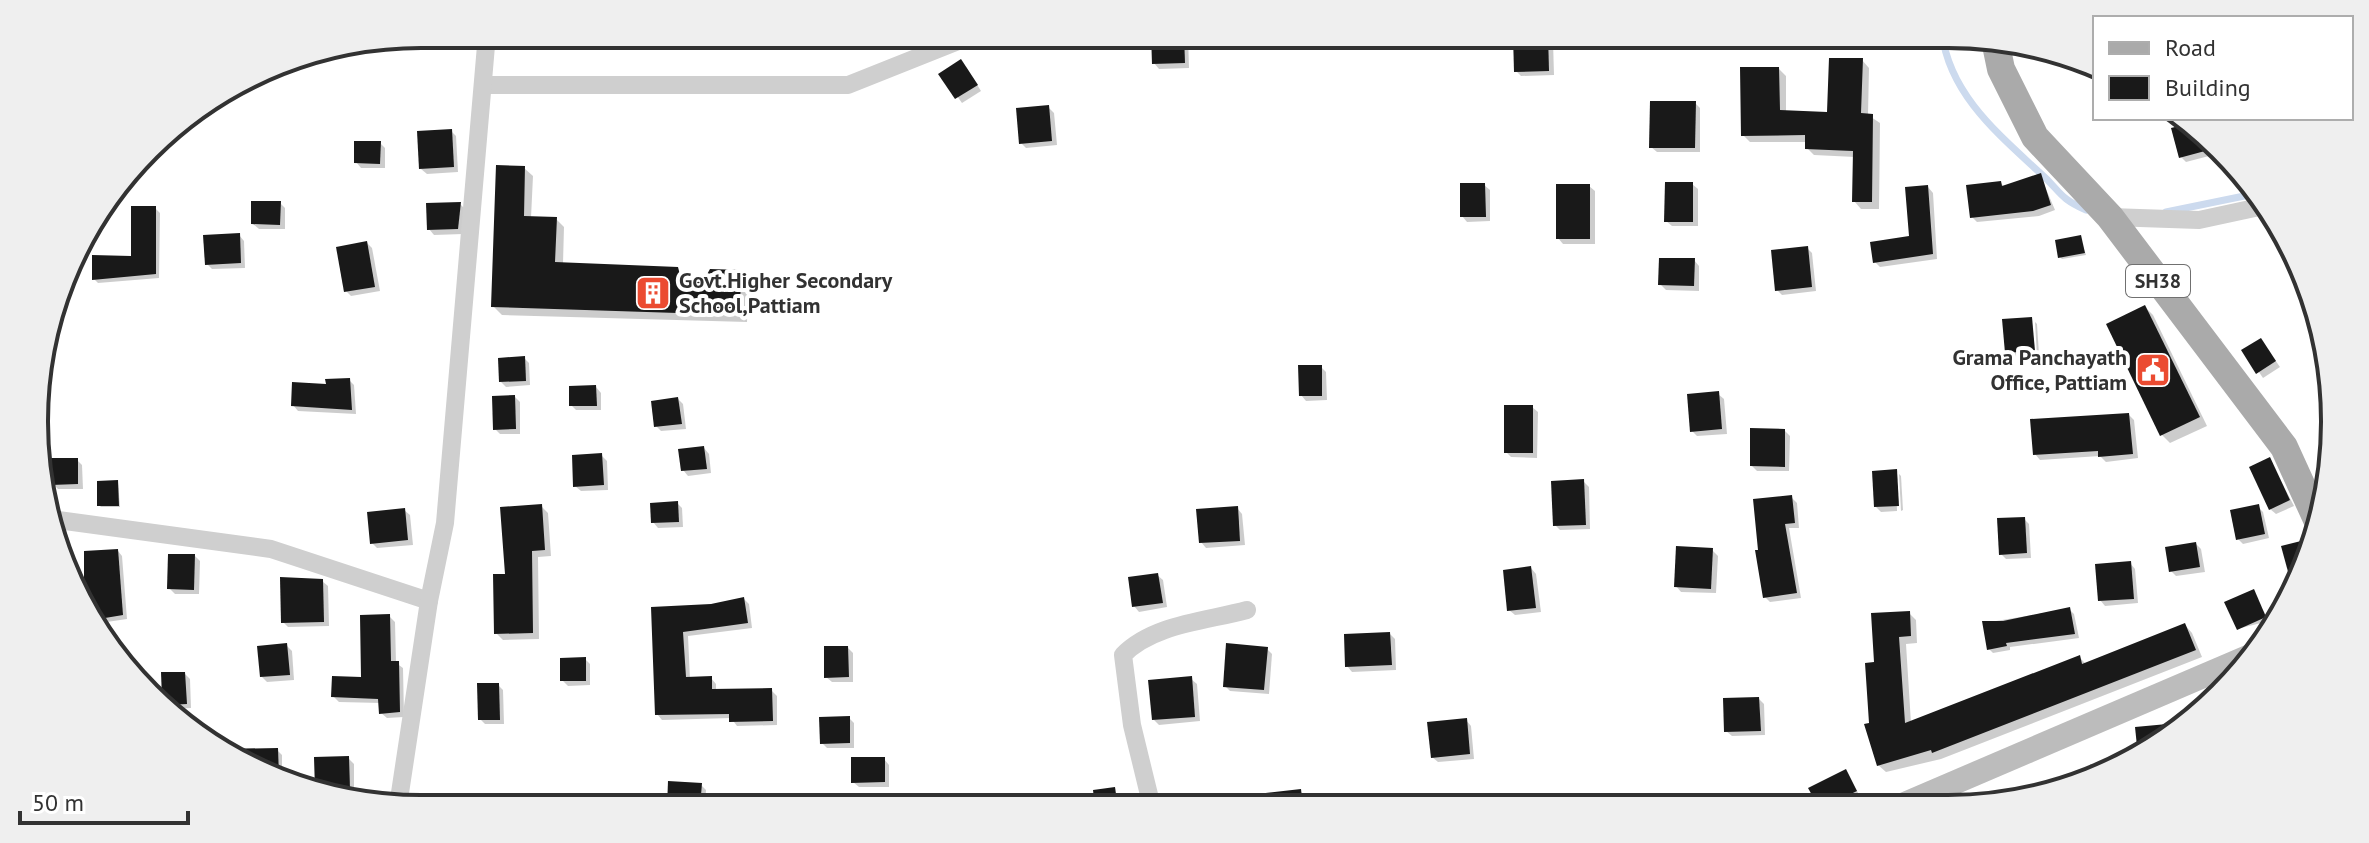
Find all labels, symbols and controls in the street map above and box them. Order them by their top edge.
legend [2093,16,2353,120]
text: Road [2165,32,2216,63]
text: Building [2165,72,2251,103]
road number: SH38 [2126,265,2190,297]
place label: Govt.Higher Secondary School,Pattiam [679,266,893,319]
building icon: Govt.Higher Secondary School,Pattiam [634,274,672,312]
place label: Grama Panchayath Office, Pattiam [1952,343,2127,396]
public building icon: Grama Panchayath Office, Pattiam [2134,351,2172,389]
scale bar [20,775,188,825]
text: 50 m [32,787,84,818]

